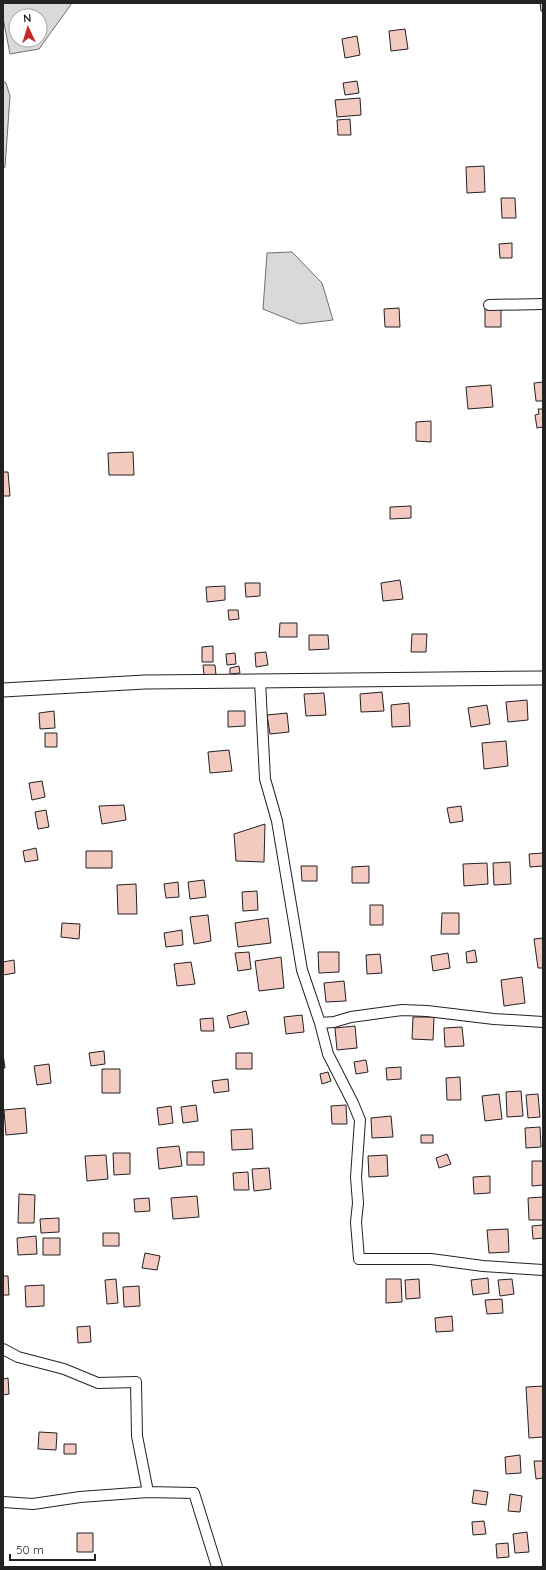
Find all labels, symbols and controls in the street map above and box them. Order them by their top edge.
north arrow [8,8,48,48]
text: N [23,11,32,25]
scale bar [10,1536,95,1562]
text: 50 m [16,1542,44,1557]

